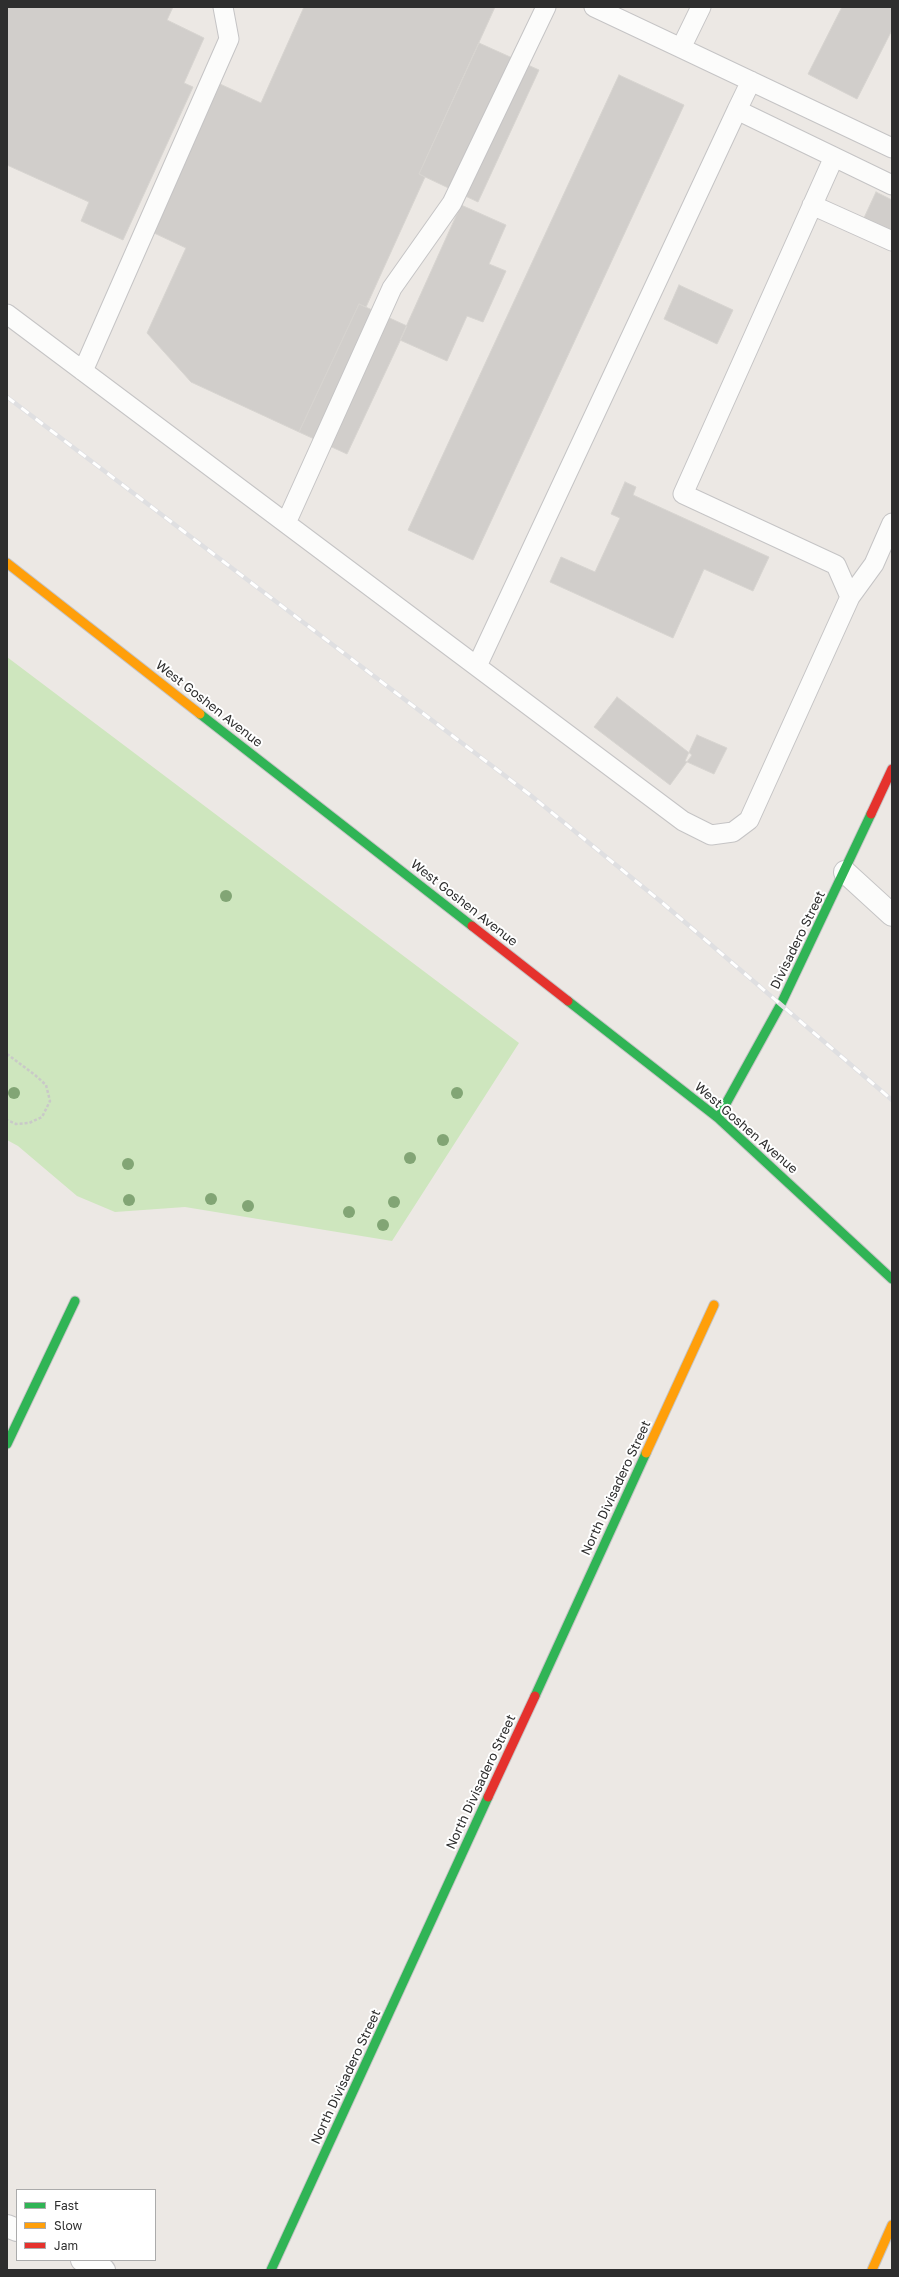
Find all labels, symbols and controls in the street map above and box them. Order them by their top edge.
street label: West Goshen Avenue [152,657,266,751]
street label: West Goshen Avenue [407,856,521,950]
street label: Divisadero Street [767,888,829,992]
street label: West Goshen Avenue [691,1079,801,1177]
street label: North Divisadero Street [578,1418,654,1558]
street label: North Divisadero Street [443,1712,519,1852]
street label: North Divisadero Street [308,2007,384,2147]
legend [16,2189,156,2261]
text: Fast [54,2198,79,2213]
text: Slow [54,2218,82,2233]
text: Jam [54,2238,78,2253]

